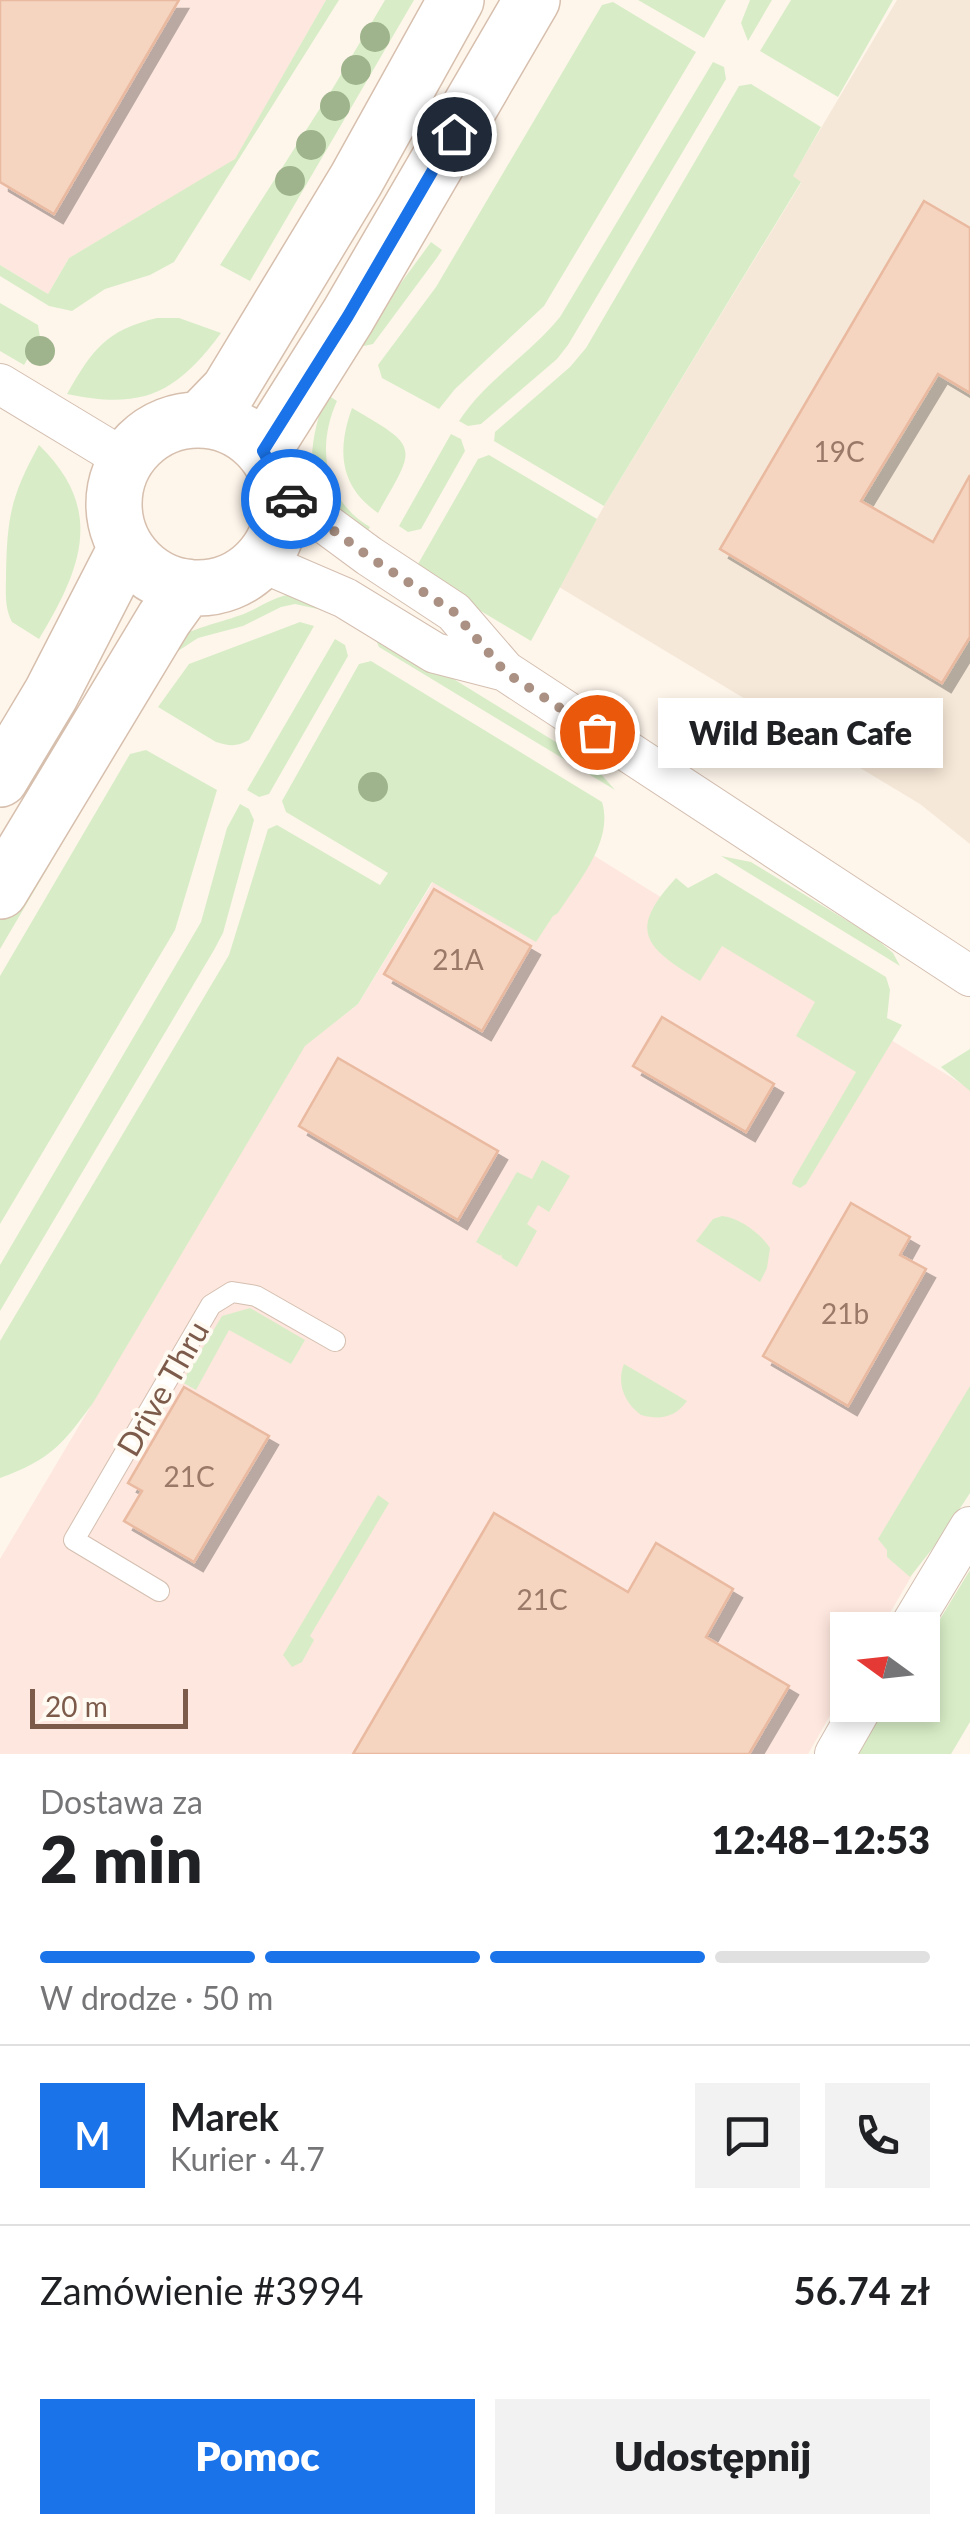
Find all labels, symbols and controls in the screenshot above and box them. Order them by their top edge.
pin [412,92,497,177]
icon: home [427,107,482,162]
house number: 19C [813,434,865,468]
courier [241,449,341,549]
icon: car [264,472,319,527]
pin [555,690,640,775]
callout: Wild Bean Cafe [657,697,942,767]
icon: bag [570,705,625,760]
text: Wild Bean Cafe [689,713,912,752]
house number: 21A [432,942,484,976]
house number: 21b [821,1296,869,1330]
street label: Drive Thru [108,1314,216,1462]
house number: 21C [163,1459,215,1493]
house number: 21C [516,1582,568,1616]
north arrow [830,1612,940,1722]
map controls [830,1612,940,1722]
scale bar [30,1684,188,1728]
text: 20 m [45,1689,108,1723]
text: Dostawa za [40,1782,203,1821]
text: 12:48–12:53 [711,1816,930,1862]
text: 2 min [40,1819,202,1897]
text: W drodze · 50 m [40,1978,273,2017]
button: chat [695,2083,800,2188]
button: phone [825,2083,930,2188]
text: Marek [170,2093,279,2139]
text: M [75,2112,110,2158]
text: Kurier · 4.7 [170,2139,325,2178]
text: Zamówienie #3994 [40,2267,364,2313]
text: 56.74 zł [794,2267,930,2313]
button: Pomoc [40,2399,475,2514]
button: Udostępnij [495,2399,930,2514]

